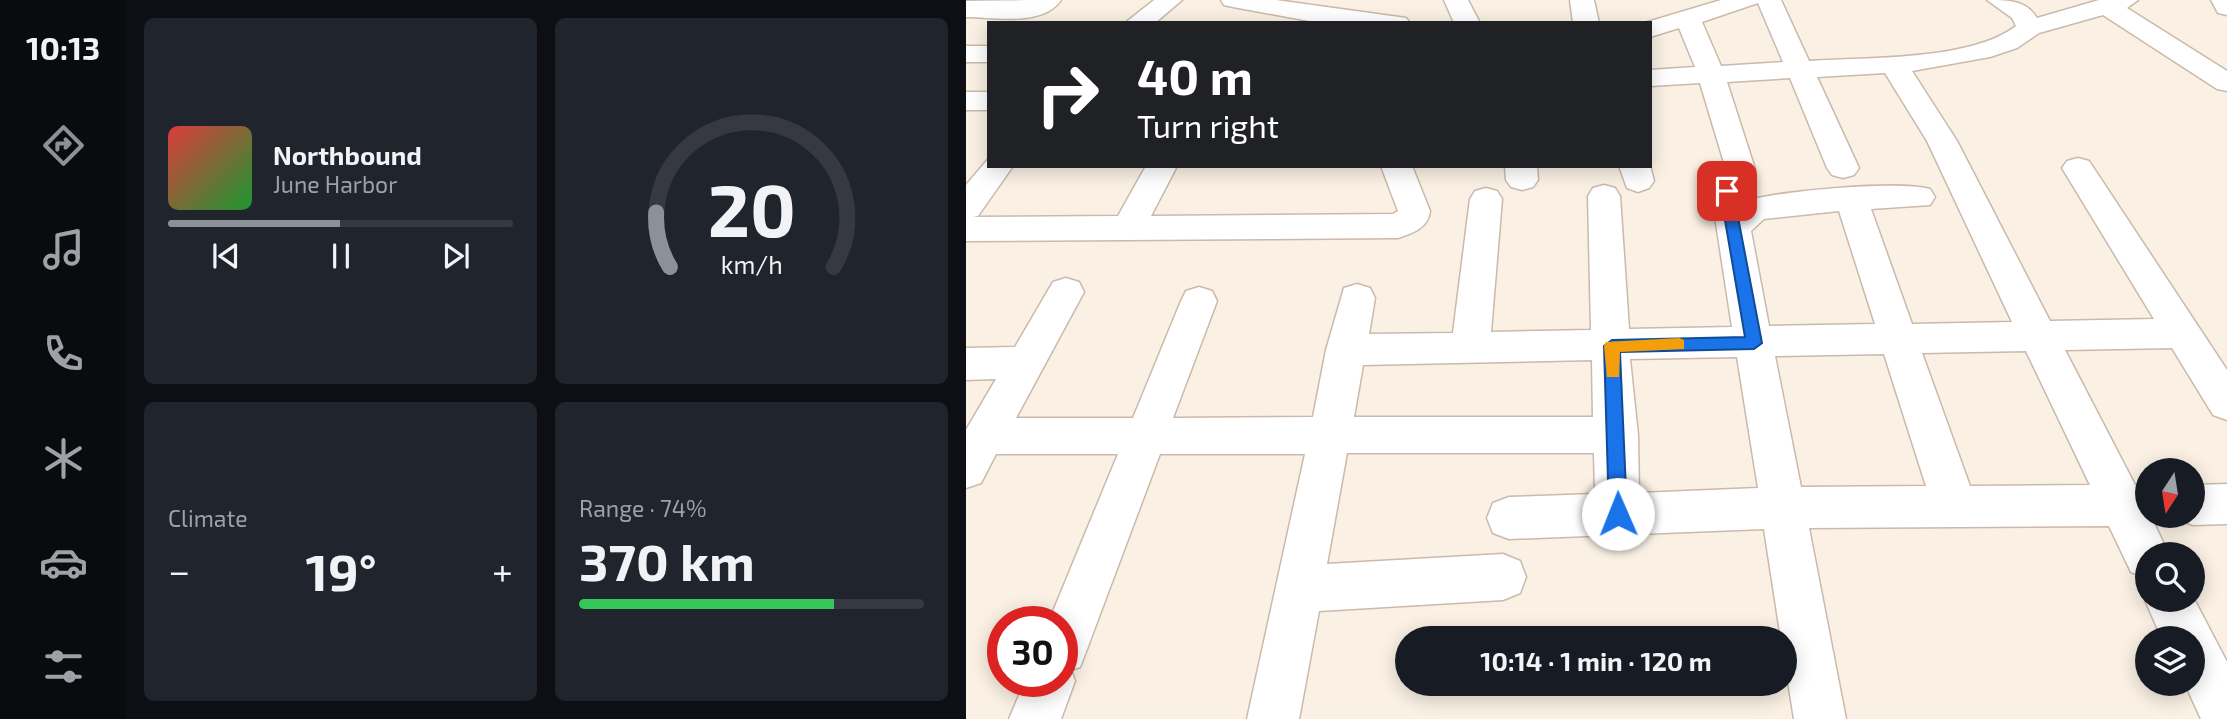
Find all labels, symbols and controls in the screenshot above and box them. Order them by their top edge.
text: 10:13 [26,28,100,66]
text: 40 m [1137,46,1253,105]
icon: right [1022,49,1113,140]
text: Turn right [1137,106,1279,144]
icon: directions [39,121,88,170]
text: Northbound [273,139,422,170]
pin [1697,161,1757,221]
text: 20 [707,164,796,252]
text: June Harbor [273,170,397,198]
icon: arrive [1708,172,1746,210]
icon: music [39,225,88,274]
icon: previous [207,237,245,275]
icon: pause [322,237,360,275]
icon: next [437,237,475,275]
text: km/h [720,249,783,279]
icon: phone [39,329,88,378]
icon: climate [39,434,88,483]
north arrow [2135,458,2205,528]
map controls [2135,458,2205,696]
position arrow [1581,477,1655,551]
text: Range · 74% [579,494,706,522]
text: Climate [168,504,248,532]
text: 370 km [579,529,755,591]
icon: car [39,538,88,587]
text: 19° [306,539,377,601]
button: search [2135,542,2205,612]
text: − [168,547,190,593]
text: + [492,547,513,593]
speed limit sign: 30 [987,606,1078,697]
button: layers [2135,626,2205,696]
icon: filters [39,642,88,691]
text: 10:14 · 1 min · 120 m [1480,645,1712,676]

